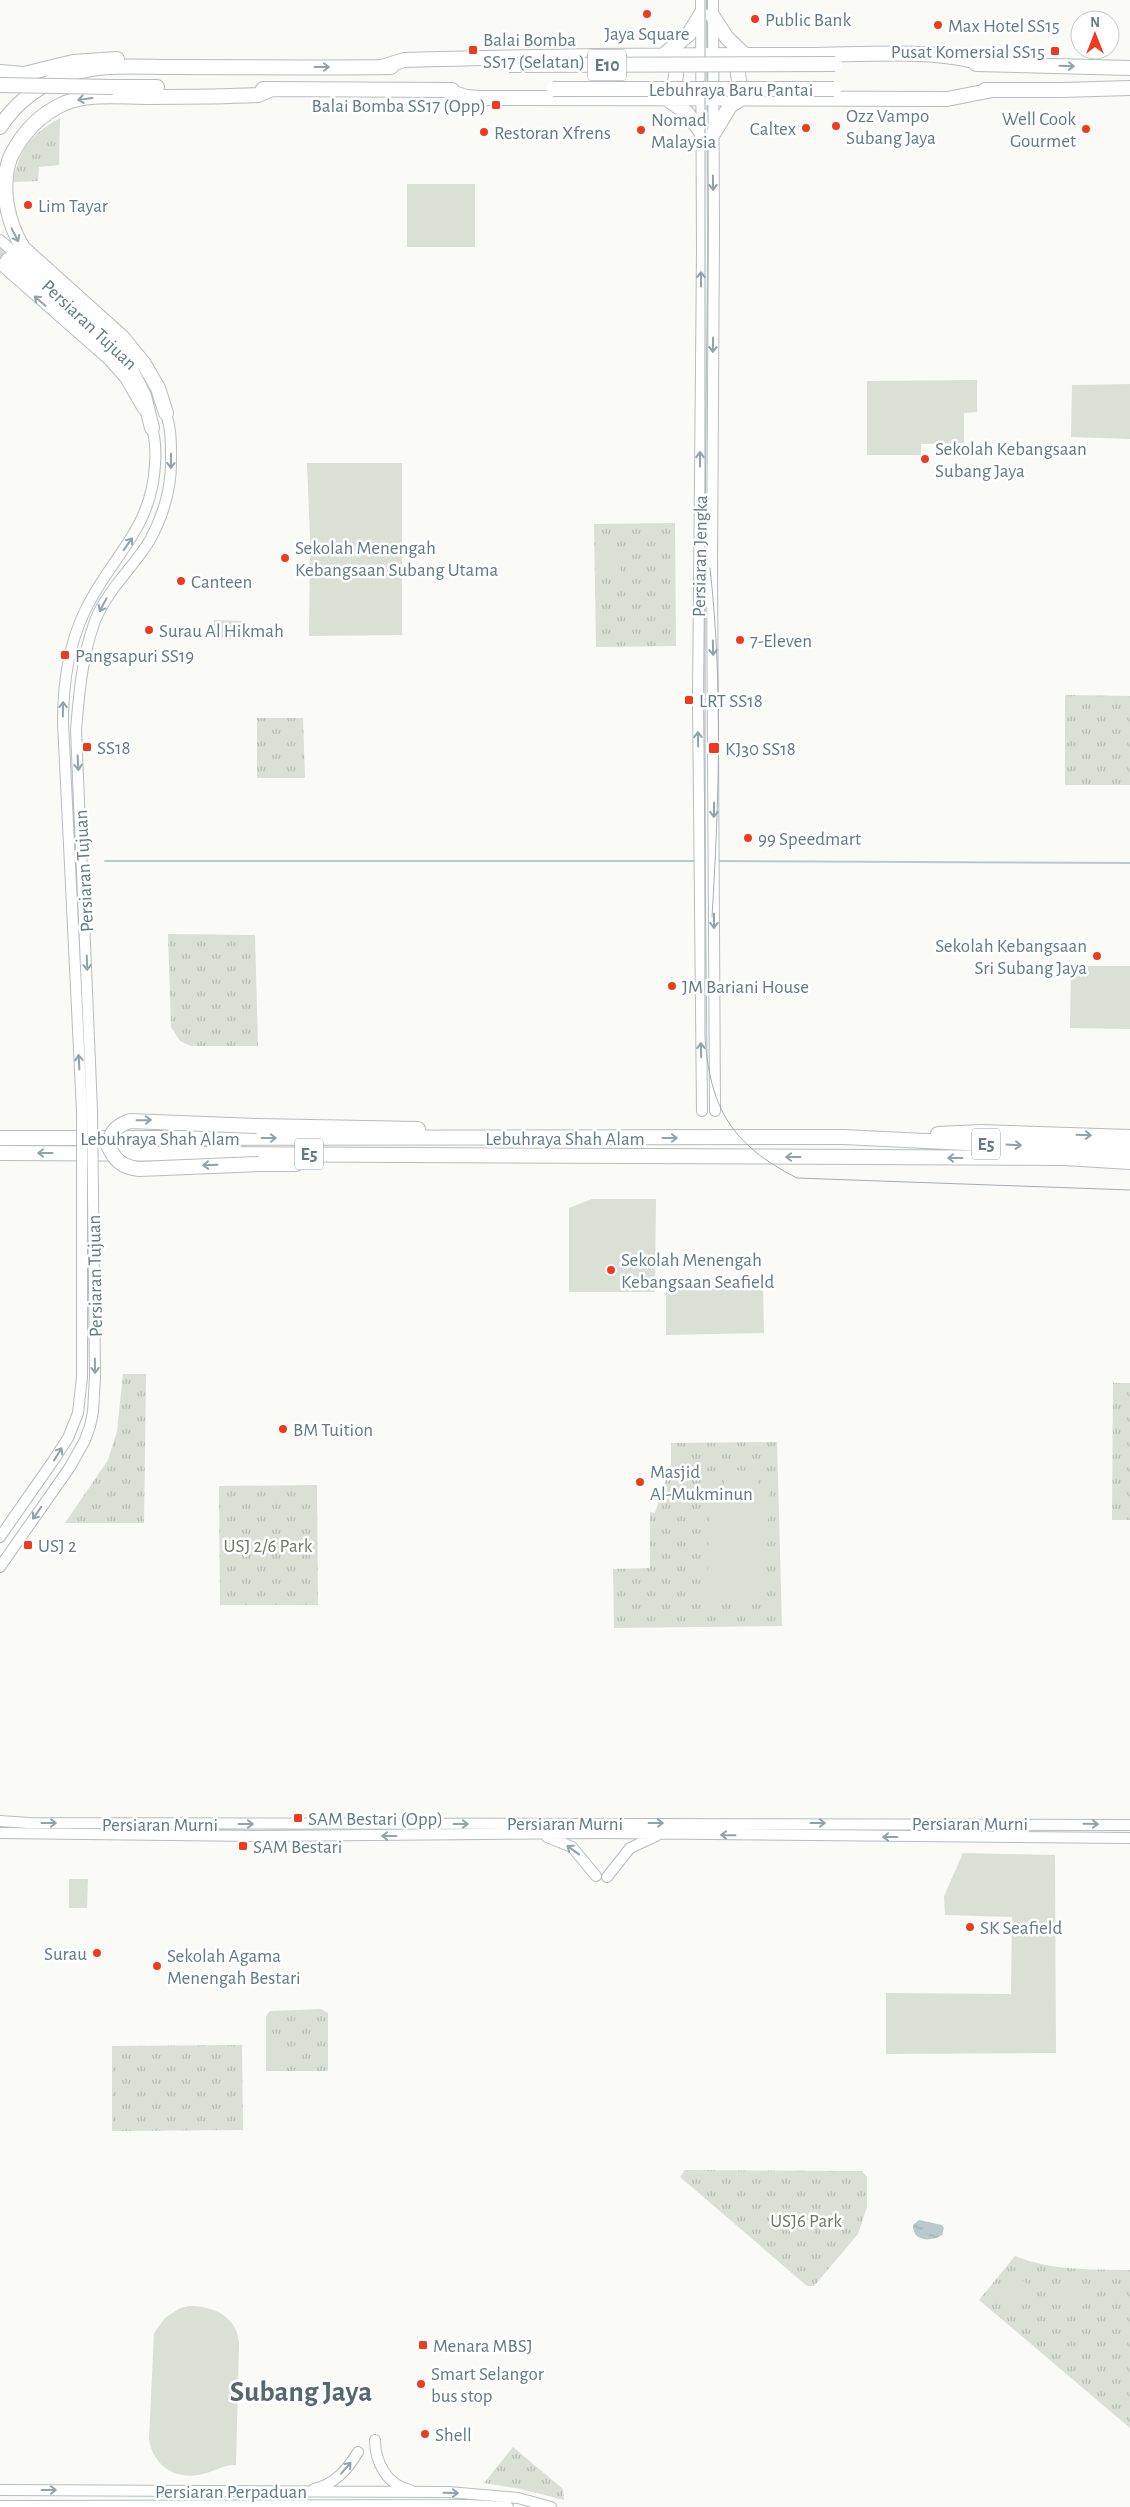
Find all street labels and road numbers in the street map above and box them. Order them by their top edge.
road number: E10 [588,50,626,80]
street label: Lebuhraya Baru Pantai [649,81,813,100]
street label: Persiaran Tujuan [38,276,140,374]
street label: Persiaran Jengka [690,495,711,617]
street label: Persiaran Tujuan [72,809,97,933]
road number: E5 [972,1128,1000,1160]
street label: Lebuhraya Shah Alam [80,1130,240,1149]
street label: Lebuhraya Shah Alam [485,1130,645,1149]
road number: E5 [295,1138,323,1170]
street label: Persiaran Tujuan [85,1215,106,1337]
street label: Persiaran Murni [507,1815,623,1834]
street label: Persiaran Murni [912,1815,1028,1834]
street label: Persiaran Murni [102,1816,218,1835]
street label: Persiaran Perpaduan [155,2483,307,2502]

